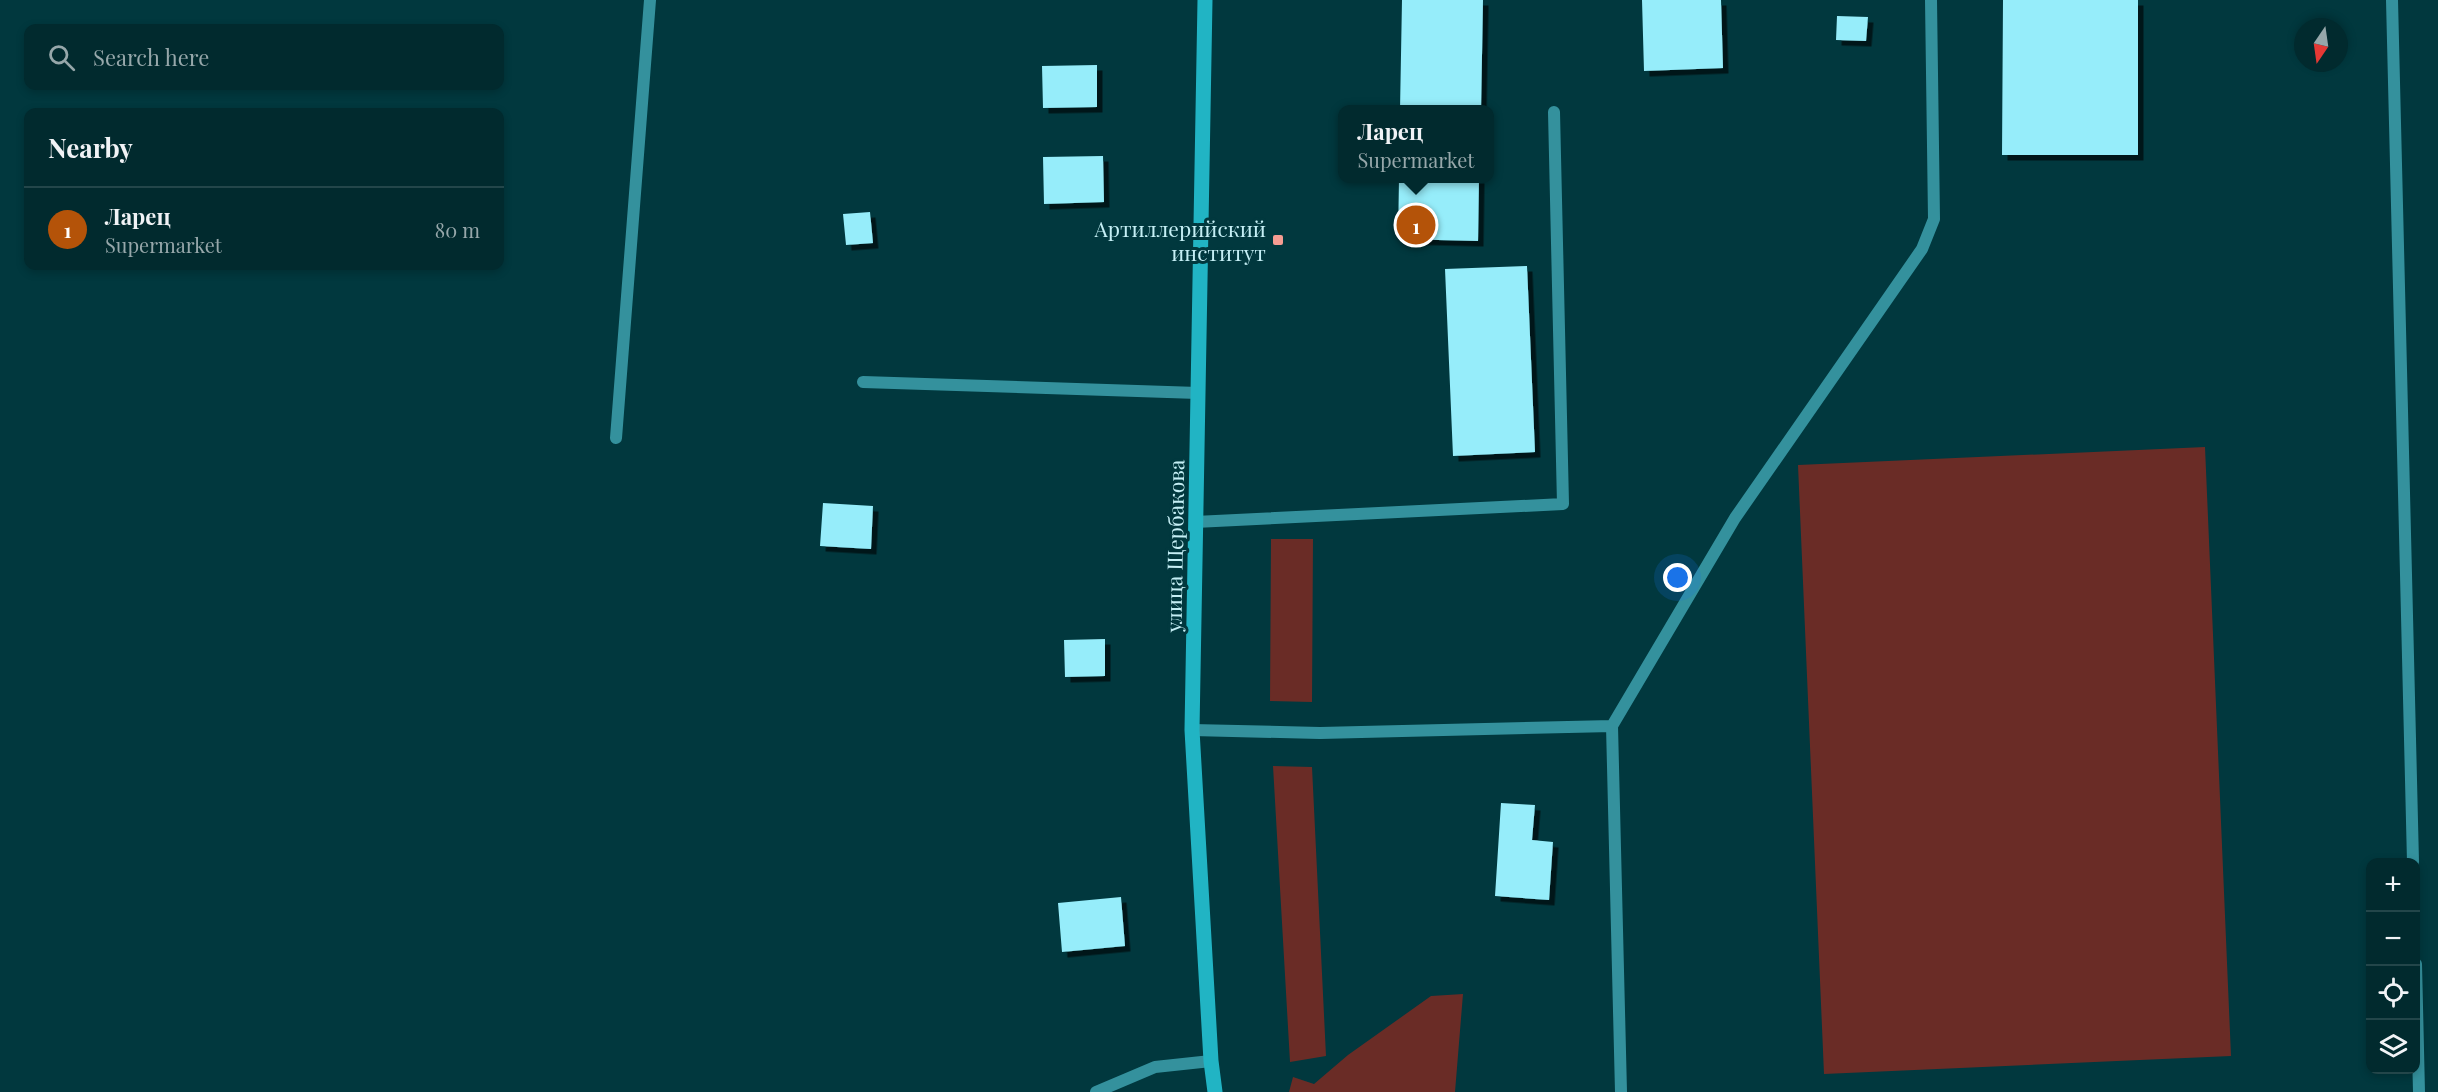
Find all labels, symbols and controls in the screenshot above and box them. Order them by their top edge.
north arrow [2294,18,2348,72]
search box [24,24,504,90]
icon: search [45,41,78,74]
text: Search here [93,42,209,72]
popup [1338,105,1494,183]
text: Ларец [1358,116,1423,146]
text: Nearby [48,130,133,165]
text: Supermarket [1358,146,1474,173]
text: Ларец [105,201,171,231]
pin: 1 [1396,202,1436,248]
place label: Артиллерийский институт [1094,214,1266,266]
text: 1 [64,216,71,243]
text: 80 m [435,216,480,243]
text: Supermarket [105,231,222,258]
marker: Артиллерийский институт [1271,233,1285,247]
street label: улица Щербакова [1158,459,1190,634]
your location [1663,563,1692,592]
map controls [2366,858,2420,1074]
button: + [2366,858,2420,912]
button: − [2366,912,2420,966]
button: locate [2366,966,2420,1020]
button: layers [2366,1020,2420,1074]

